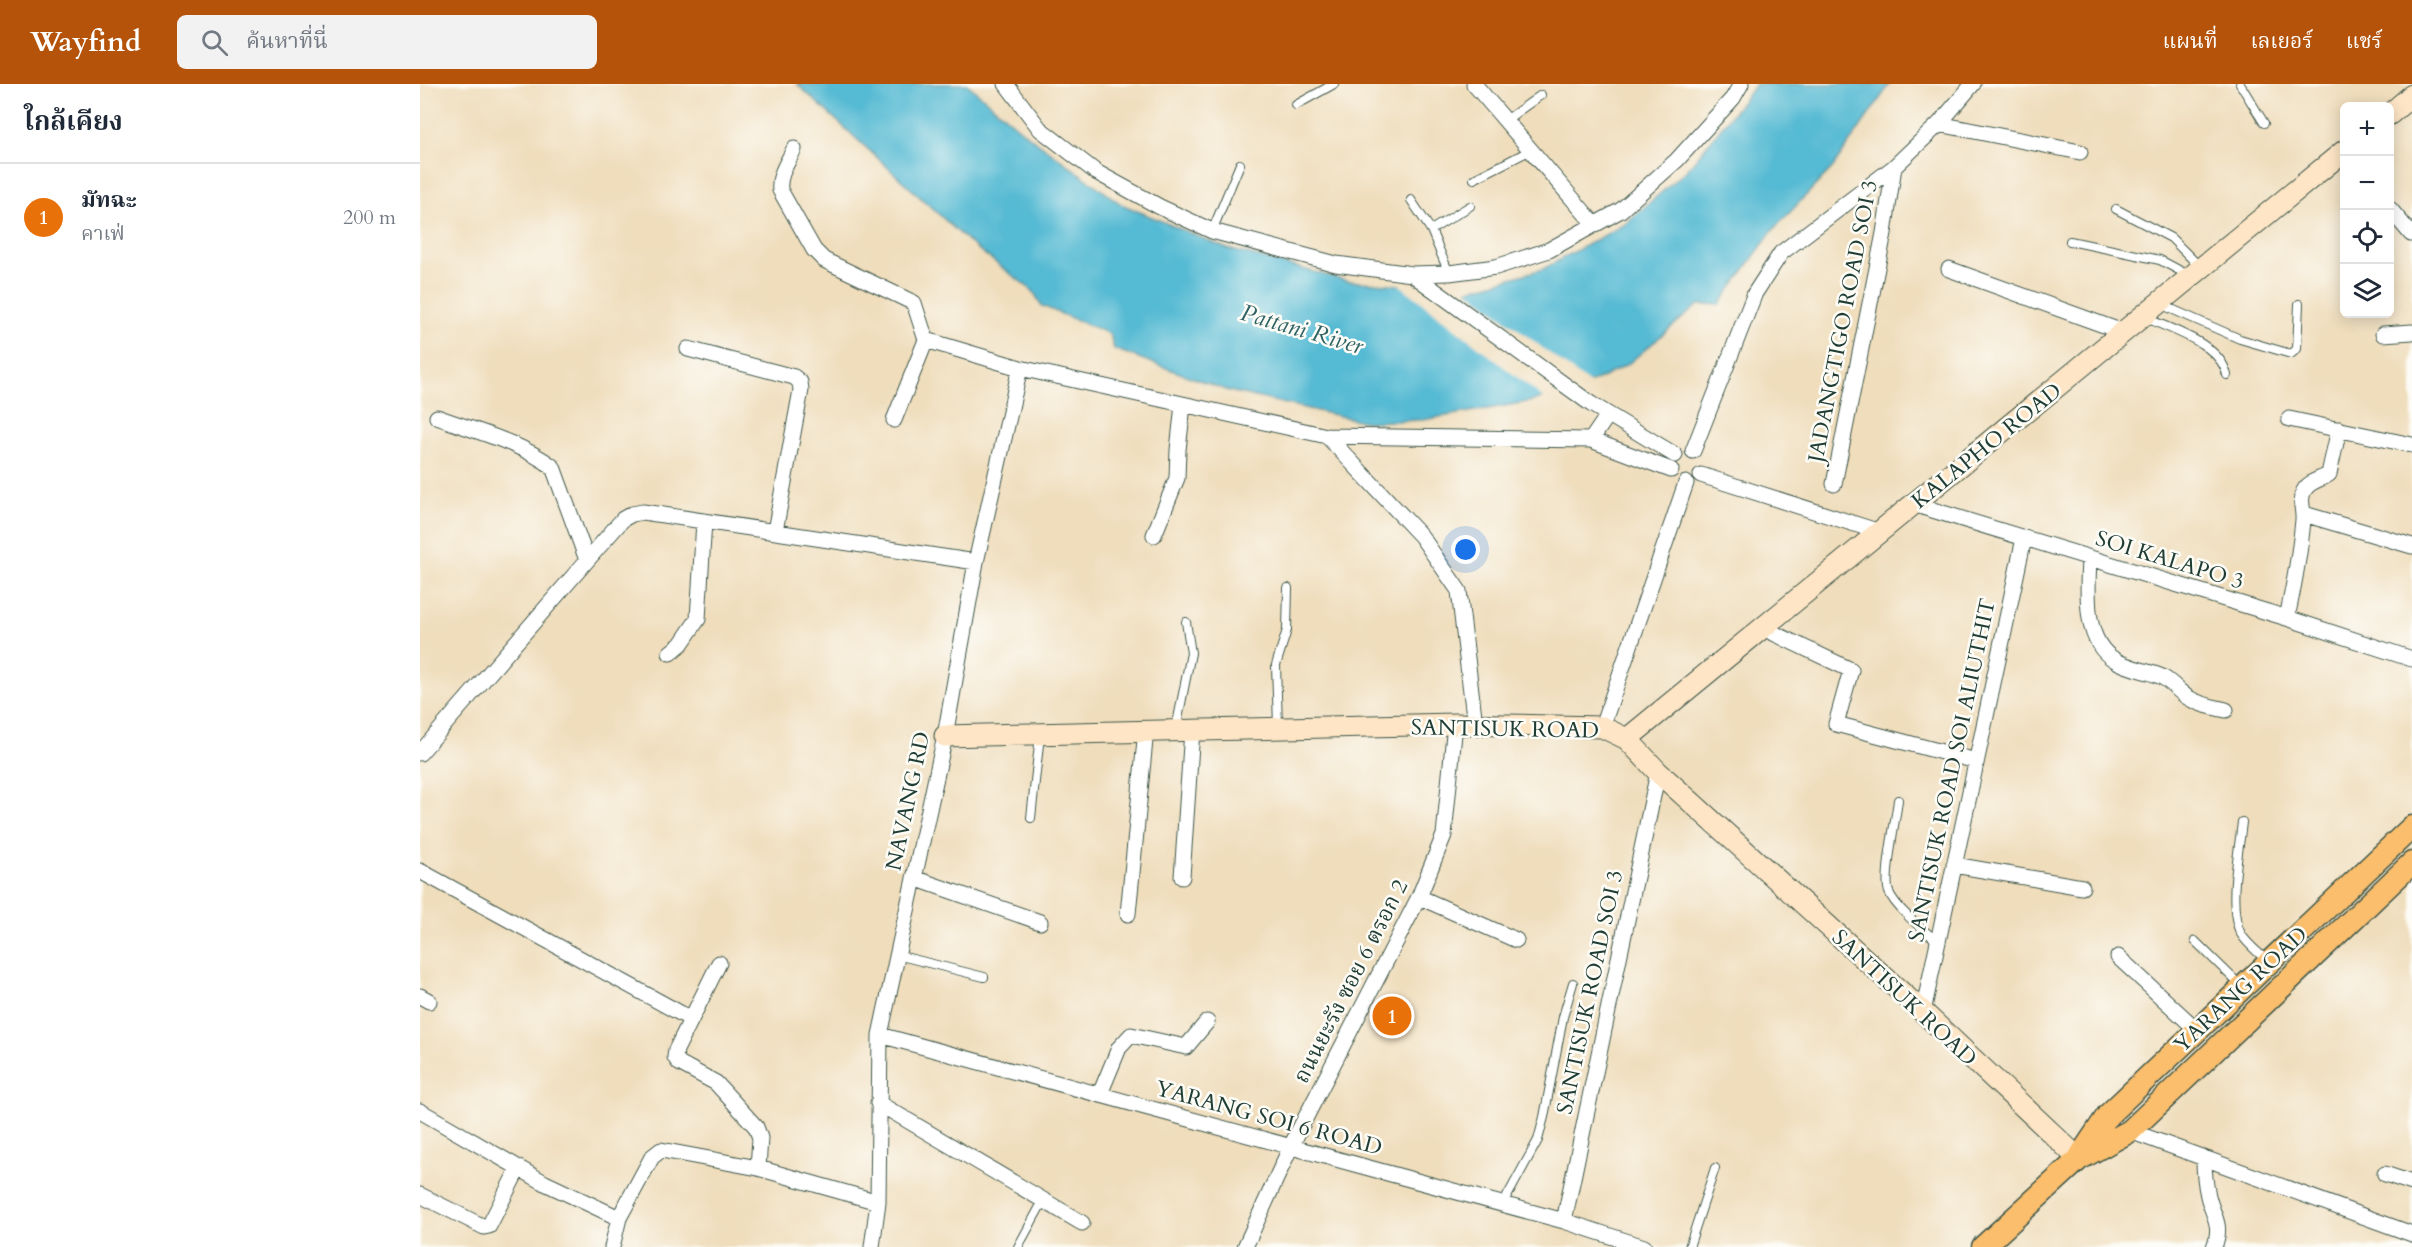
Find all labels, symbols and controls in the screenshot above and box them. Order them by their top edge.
search box [177,15,597,69]
text: Wayfind [30,23,141,61]
icon: search [198,26,231,59]
text: ค้นหาที่นี่ [246,26,328,56]
text: แผนที่ [2163,27,2218,56]
text: เลเยอร์ [2251,27,2313,56]
text: แชร์ [2346,27,2382,56]
map controls [2340,102,2394,318]
button: + [2340,102,2394,156]
text: ใกล้เคียง [24,104,123,139]
button: − [2340,156,2394,210]
street label: JADANGTIGO ROAD SOI 3 [1800,177,1885,468]
text: มัทฉะ [81,185,137,215]
text: 1 [38,204,49,231]
text: 200 m [343,204,396,231]
button: locate [2340,210,2394,264]
text: คาเฟ่ [81,220,125,247]
button: layers [2340,264,2394,318]
water label: Pattani River [1237,296,1368,363]
street label: KALAPHO ROAD [1905,376,2068,516]
street label: SOI KALAPO 3 [2092,523,2248,597]
your location [1451,535,1480,564]
street label: SANTISUK ROAD SOI ALIUTHIT [1901,596,2003,945]
street label: SANTISUK ROAD [1411,712,1599,746]
street label: NAVANG RD [879,729,937,874]
street label: SANTISUK ROAD SOI 3 [1549,867,1631,1117]
street label: ถนนยะรัง ซอย 6 ตรอก 2 [1287,875,1415,1088]
street label: YARANG ROAD [2167,920,2314,1060]
street label: SANTISUK ROAD [1825,923,1983,1073]
pin: 1 [1372,994,1412,1038]
street label: YARANG SOI 6 ROAD [1152,1073,1385,1163]

